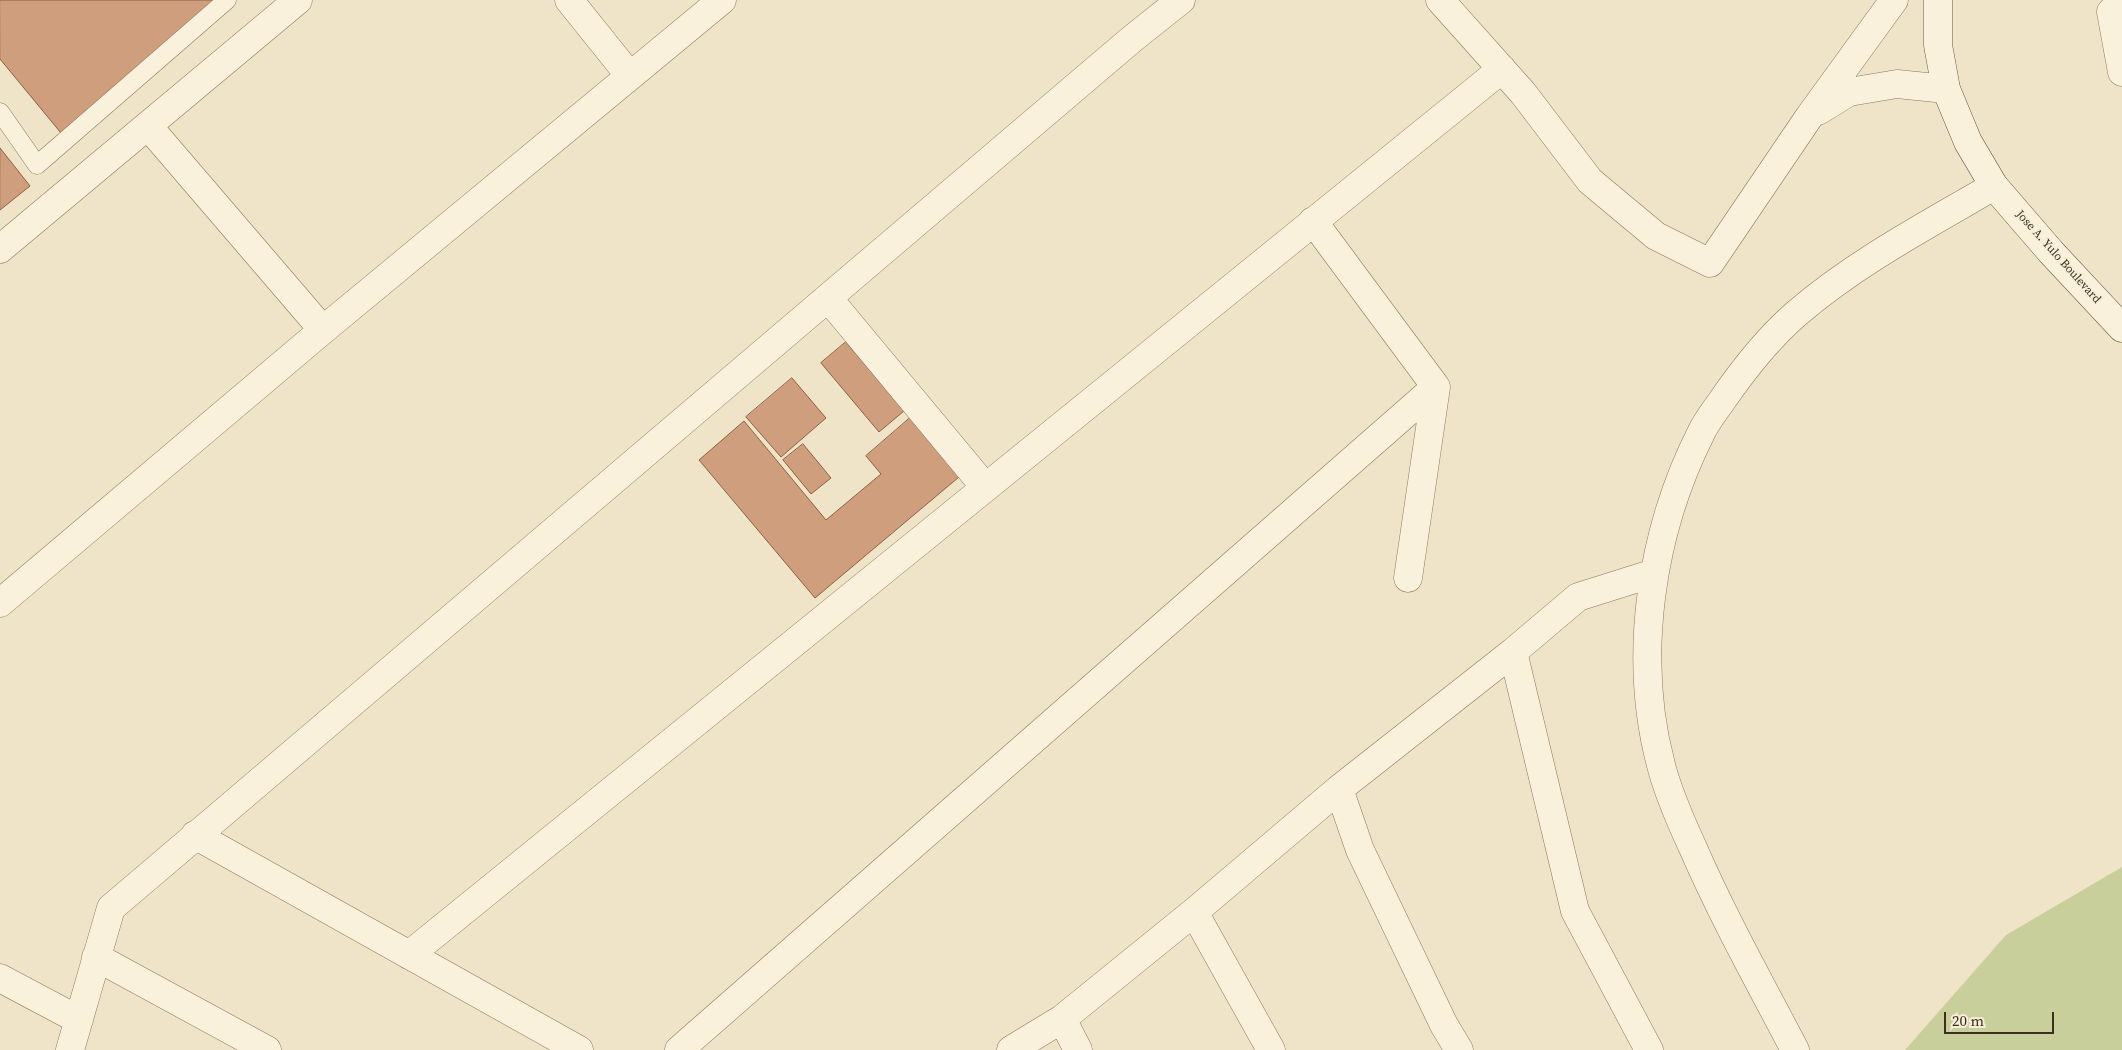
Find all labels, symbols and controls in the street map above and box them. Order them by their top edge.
street label: Jose A. Yulo Boulevard [2012,208,2104,306]
scale bar [1947,1002,2057,1034]
text: 20 m [1952,1010,1984,1031]

